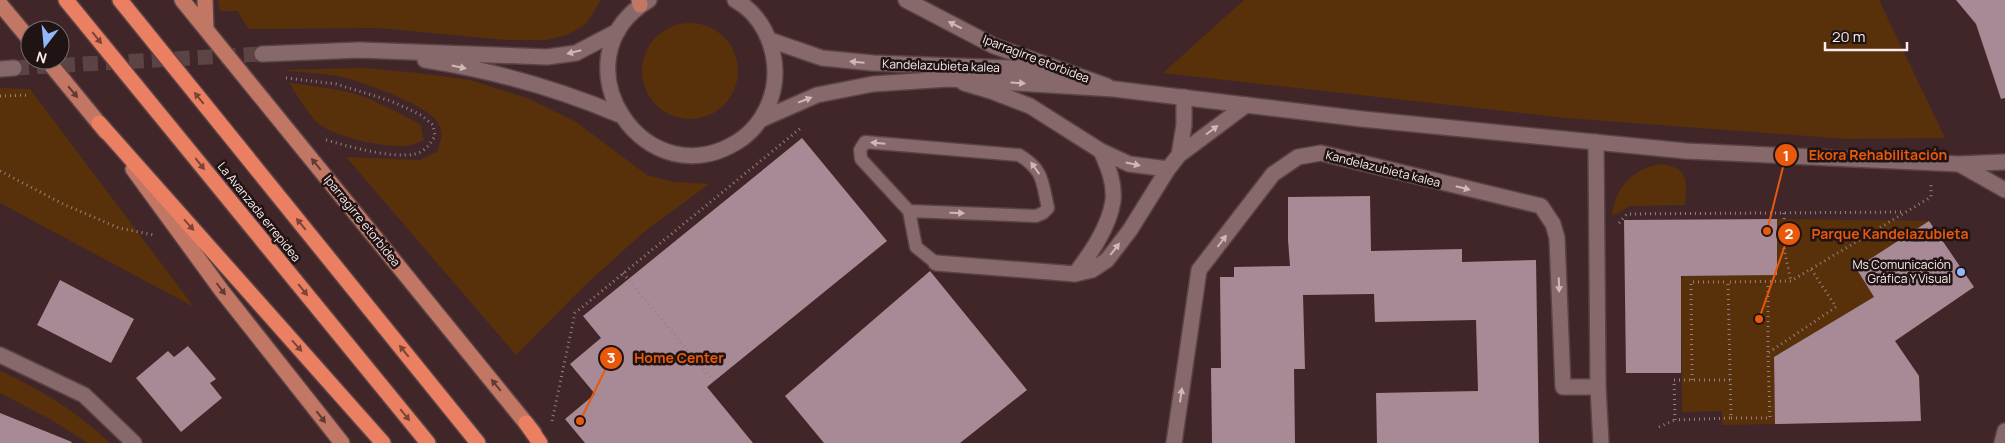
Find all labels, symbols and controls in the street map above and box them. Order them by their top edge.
north arrow [20,20,70,70]
scale bar [1825,20,1908,52]
one-way arrow [948,21,962,29]
text: 20 m [1832,26,1865,47]
street label: Iparragirre etorbidea [980,30,1092,87]
one-way arrow [92,31,103,44]
text: N [34,47,49,68]
one-way arrow [567,48,582,56]
street label: Kandelazubieta kalea [882,55,1000,76]
one-way arrow [849,57,865,65]
one-way arrow [451,63,467,71]
one-way arrow [1010,79,1026,87]
one-way arrow [67,85,78,98]
one-way arrow [194,92,205,105]
one-way arrow [798,96,813,104]
one-way arrow [1205,125,1219,135]
one-way arrow [870,139,886,147]
callout: Ekora Rehabilitación [1773,141,1957,170]
text: 1 [1783,145,1789,166]
text: Ekora Rehabilitación [1809,145,1947,164]
street label: Kandelazubieta kalea [1324,146,1442,191]
one-way arrow [194,157,205,170]
street label: La Avanzada errepidea [214,158,305,265]
one-way arrow [310,158,321,171]
one-way arrow [1126,160,1142,168]
one-way arrow [1030,162,1040,175]
street label: Iparragirre etorbidea [320,171,405,270]
one-way arrow [1456,184,1471,192]
one-way arrow [950,209,966,217]
one-way arrow [183,218,195,230]
one-way arrow [296,218,307,231]
callout: Parque Kandelazubieta [1776,219,1978,248]
text: 2 [1785,223,1794,244]
text: Parque Kandelazubieta [1811,224,1969,243]
one-way arrow [1216,235,1227,248]
one-way arrow [1110,243,1121,256]
place label: Ms Comunicación Gráfica Y Visual [1853,256,1951,287]
marker: Ms Comunicación Gráfica Y Visual [1955,266,1967,278]
one-way arrow [1556,277,1564,293]
one-way arrow [216,282,226,296]
one-way arrow [297,283,308,296]
one-way arrow [291,340,303,352]
callout: Home Center [599,343,733,372]
one-way arrow [398,345,409,358]
text: 3 [607,347,615,368]
text: Home Center [634,348,724,367]
one-way arrow [490,379,501,392]
one-way arrow [1177,386,1185,402]
one-way arrow [400,409,411,422]
one-way arrow [316,410,327,423]

